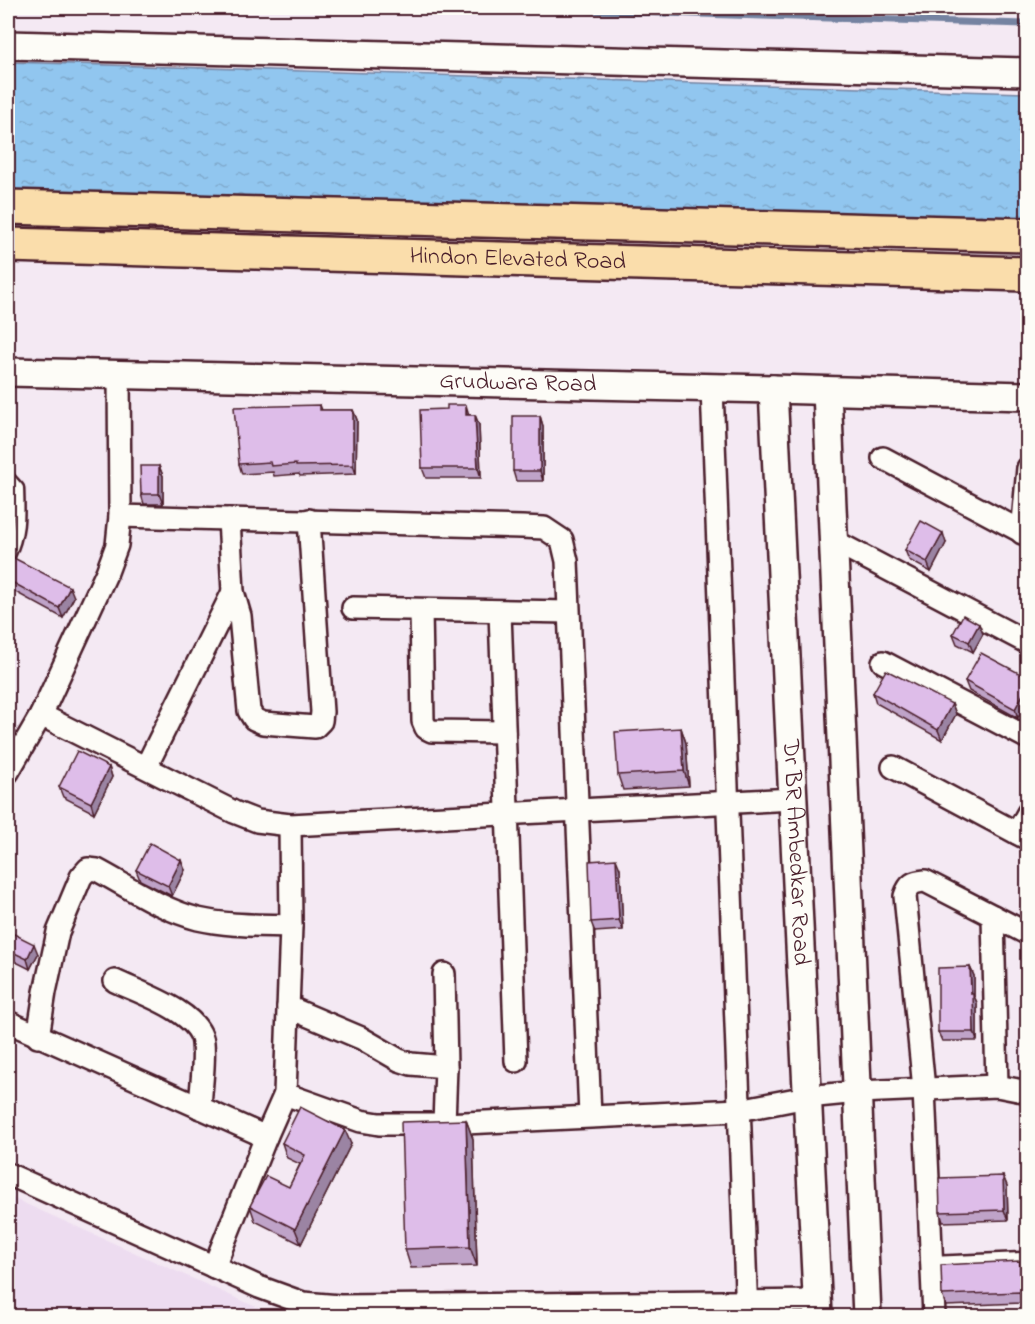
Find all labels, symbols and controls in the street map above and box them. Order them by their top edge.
street label: Hindon Elevated Road [409,239,627,280]
street label: Grudwara Road [439,364,597,403]
street label: Dr BR Ambedkar Road [772,738,818,967]

